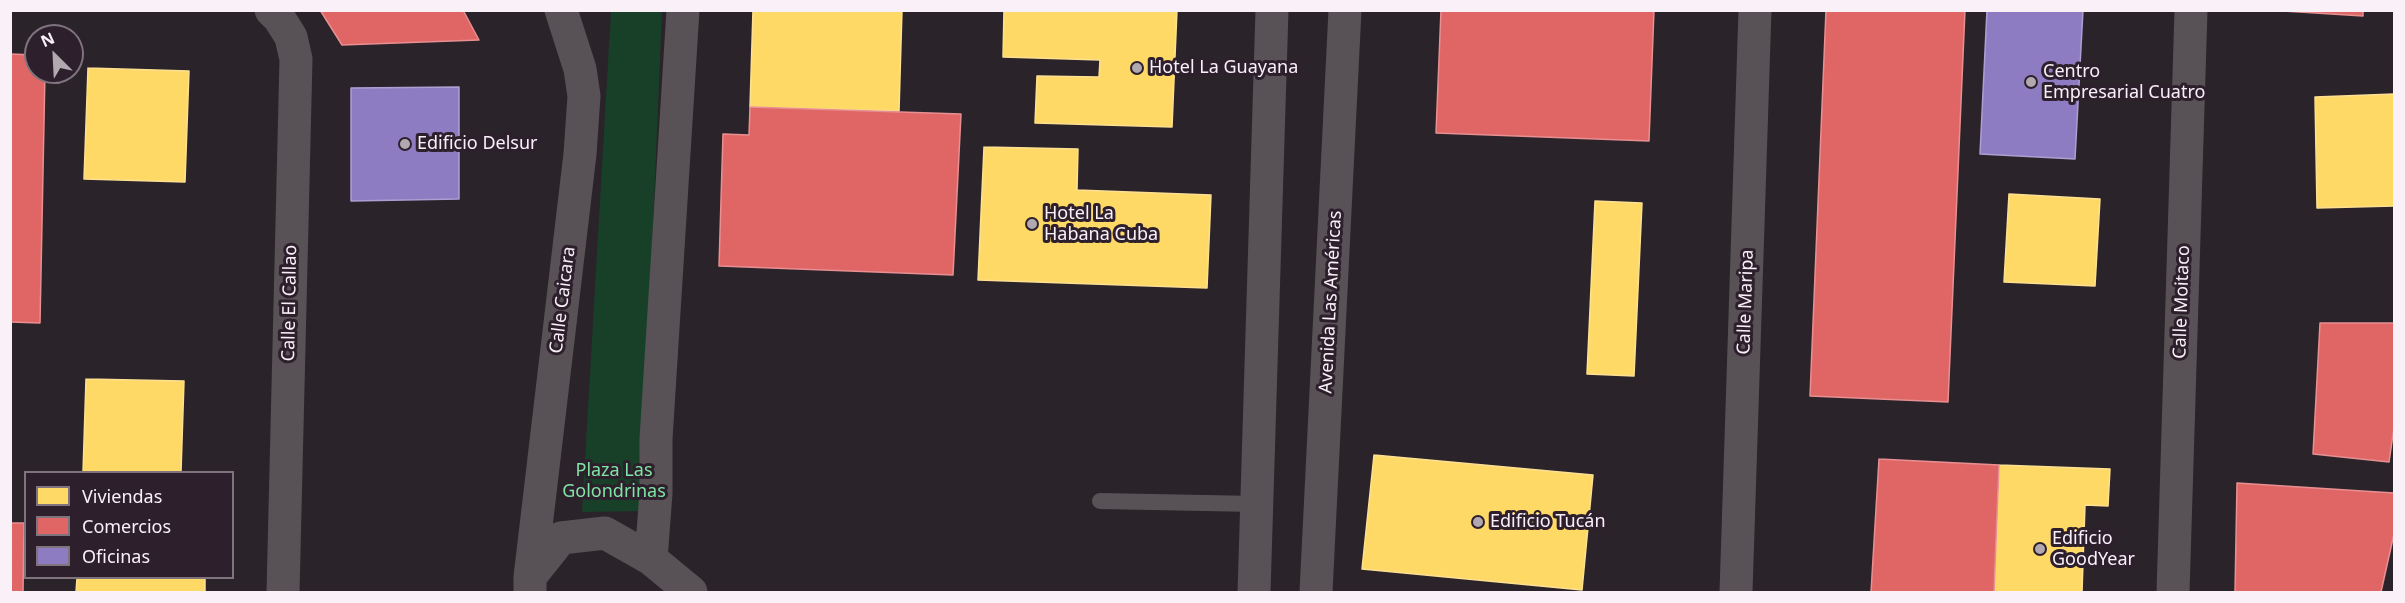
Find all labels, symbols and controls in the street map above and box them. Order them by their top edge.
north arrow [24,24,84,84]
text: N [37,27,58,52]
place label: Hotel La Guayana [1149,57,1298,79]
marker: Hotel La Guayana [1130,61,1144,75]
place label: Centro Empresarial Cuatro [2043,61,2205,104]
marker: Centro Empresarial Cuatro [2024,75,2038,89]
place label: Edificio Delsur [417,133,538,155]
marker: Edificio Delsur [398,137,412,151]
place label: Hotel La Habana Cuba [1044,203,1158,246]
street label: Avenida Las Américas [1315,210,1347,394]
marker: Hotel La Habana Cuba [1025,217,1039,231]
street label: Calle El Callao [278,244,302,362]
street label: Calle Caicara [546,245,580,355]
street label: Calle Moitaco [2169,245,2195,359]
street label: Calle Maripa [1733,249,1759,355]
park label: Plaza Las Golondrinas [562,460,666,502]
legend [24,471,234,579]
text: Viviendas [82,484,162,508]
place label: Edificio Tucán [1490,511,1606,533]
text: Comercios [82,514,171,538]
marker: Edificio Tucán [1471,515,1485,529]
place label: Edificio GoodYear [2052,528,2135,570]
marker: Edificio GoodYear [2033,542,2047,556]
text: Oficinas [82,544,150,568]

